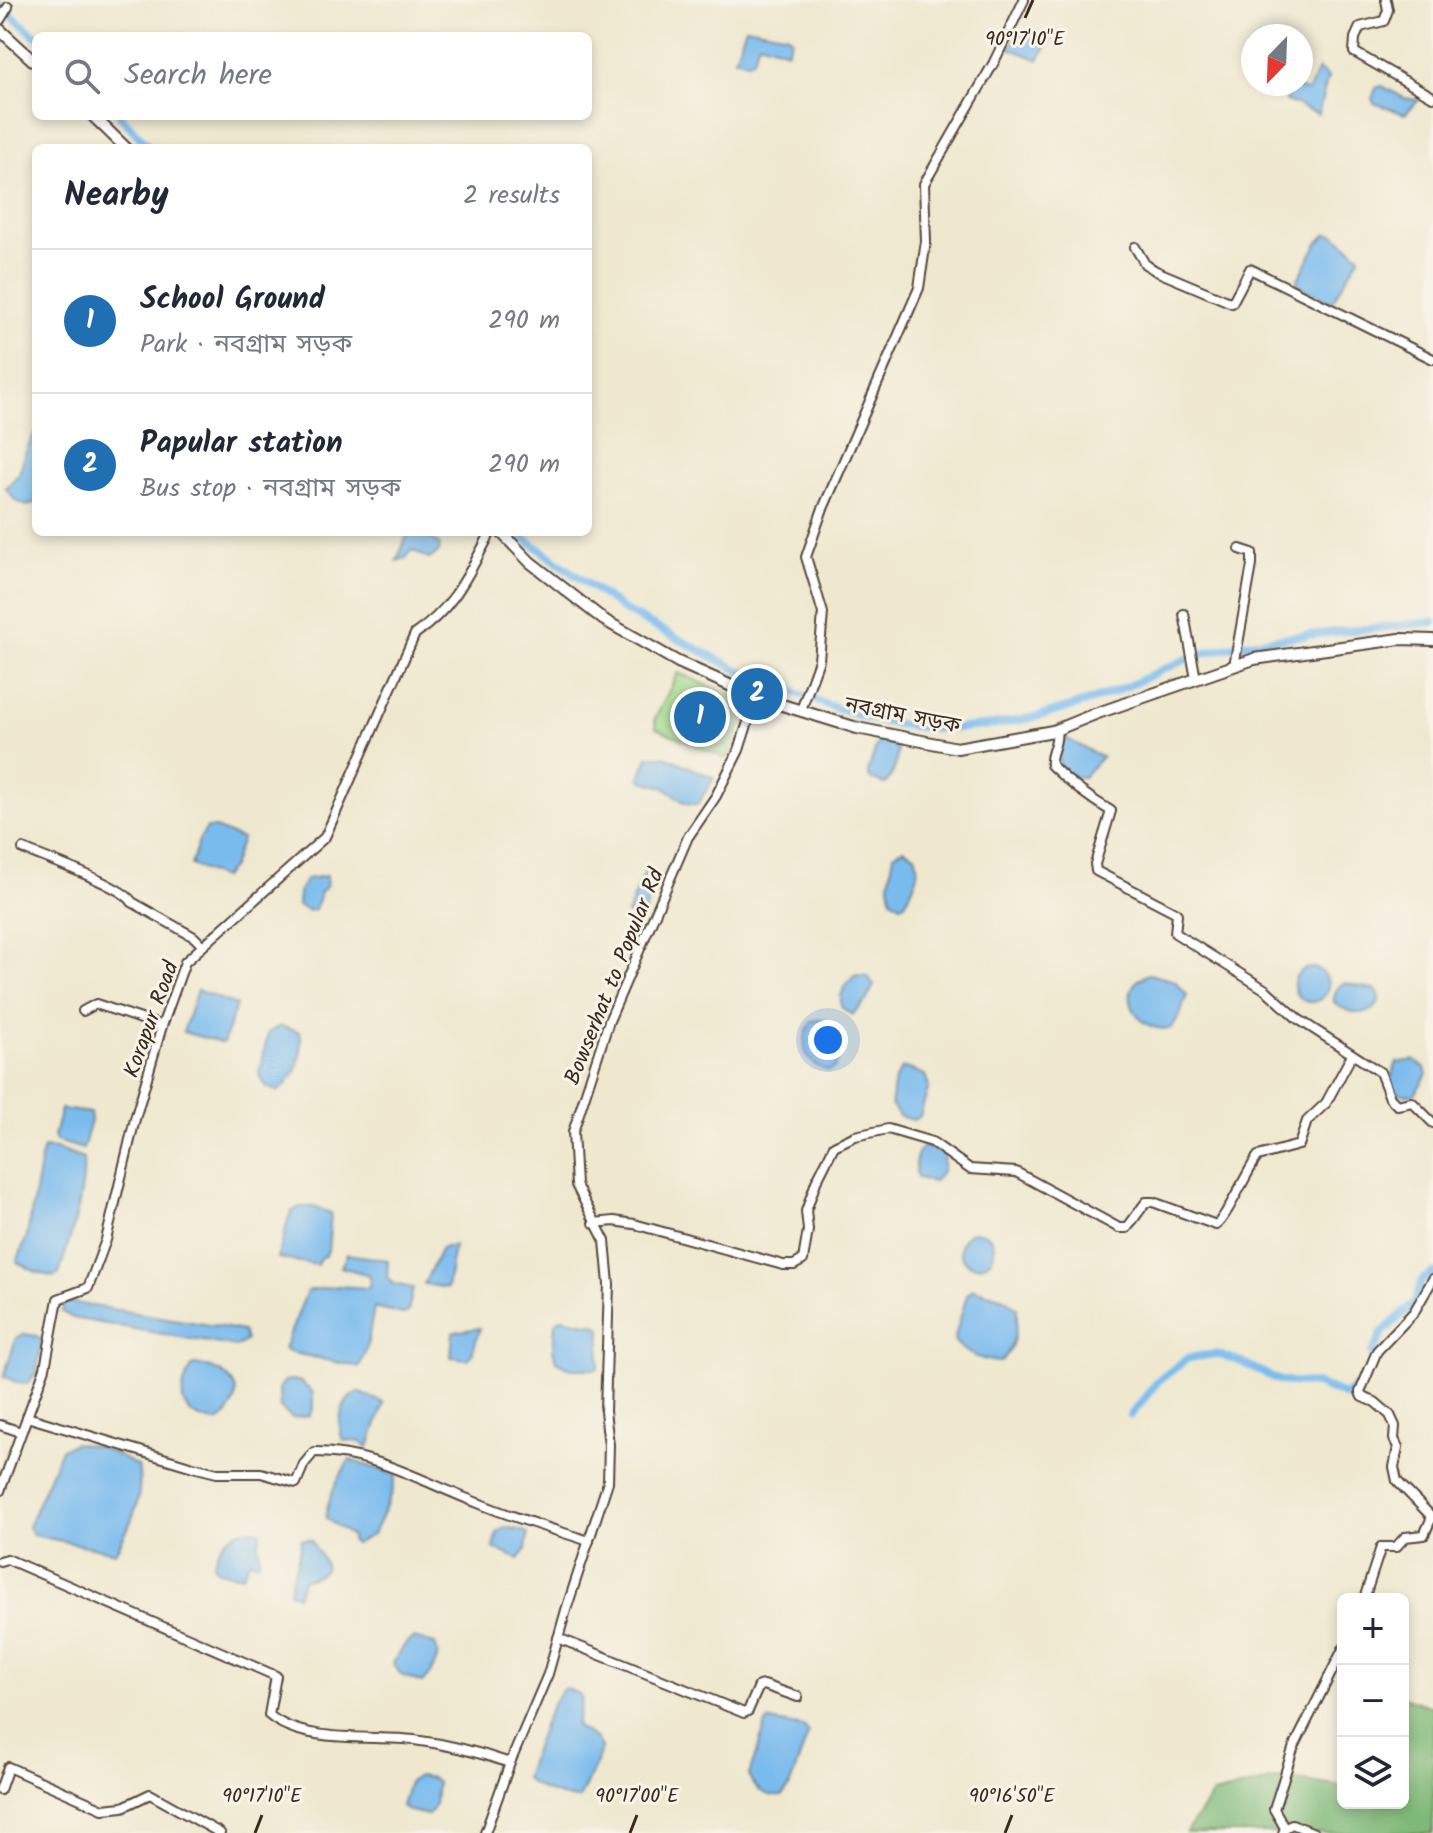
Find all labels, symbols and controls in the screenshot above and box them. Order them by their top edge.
text: 90°17'10"E [985,24,1066,56]
north arrow [1241,24,1313,96]
search box [32,32,592,120]
text: Search here [124,52,272,100]
icon: search [60,54,104,98]
text: Nearby [64,169,169,223]
text: 2 results [463,175,560,217]
text: School Ground [140,276,325,324]
text: 1 [86,300,94,342]
text: 290 m [488,300,560,342]
text: Park · নবগ্রাম সড়ক [140,324,352,366]
text: Papular station [140,420,343,468]
text: 2 [82,444,98,486]
text: 290 m [488,444,560,486]
text: Bus stop · নবগ্রাম সড়ক [140,468,401,510]
pin: 2 [731,664,783,724]
pin: 1 [674,687,726,747]
street label: নবগ্রাম সড়ক [841,688,963,745]
street label: Bowserhat to Popular Rd [556,862,675,1090]
street label: Korapur Road [115,956,190,1083]
your location [808,1020,848,1060]
map controls [1337,1593,1409,1809]
button: + [1337,1593,1409,1665]
button: − [1337,1665,1409,1737]
button: layers [1337,1737,1409,1809]
text: 90°17'10"E [222,1781,303,1813]
text: 90°17'00"E [595,1781,680,1813]
text: 90°16'50"E [969,1781,1056,1813]

